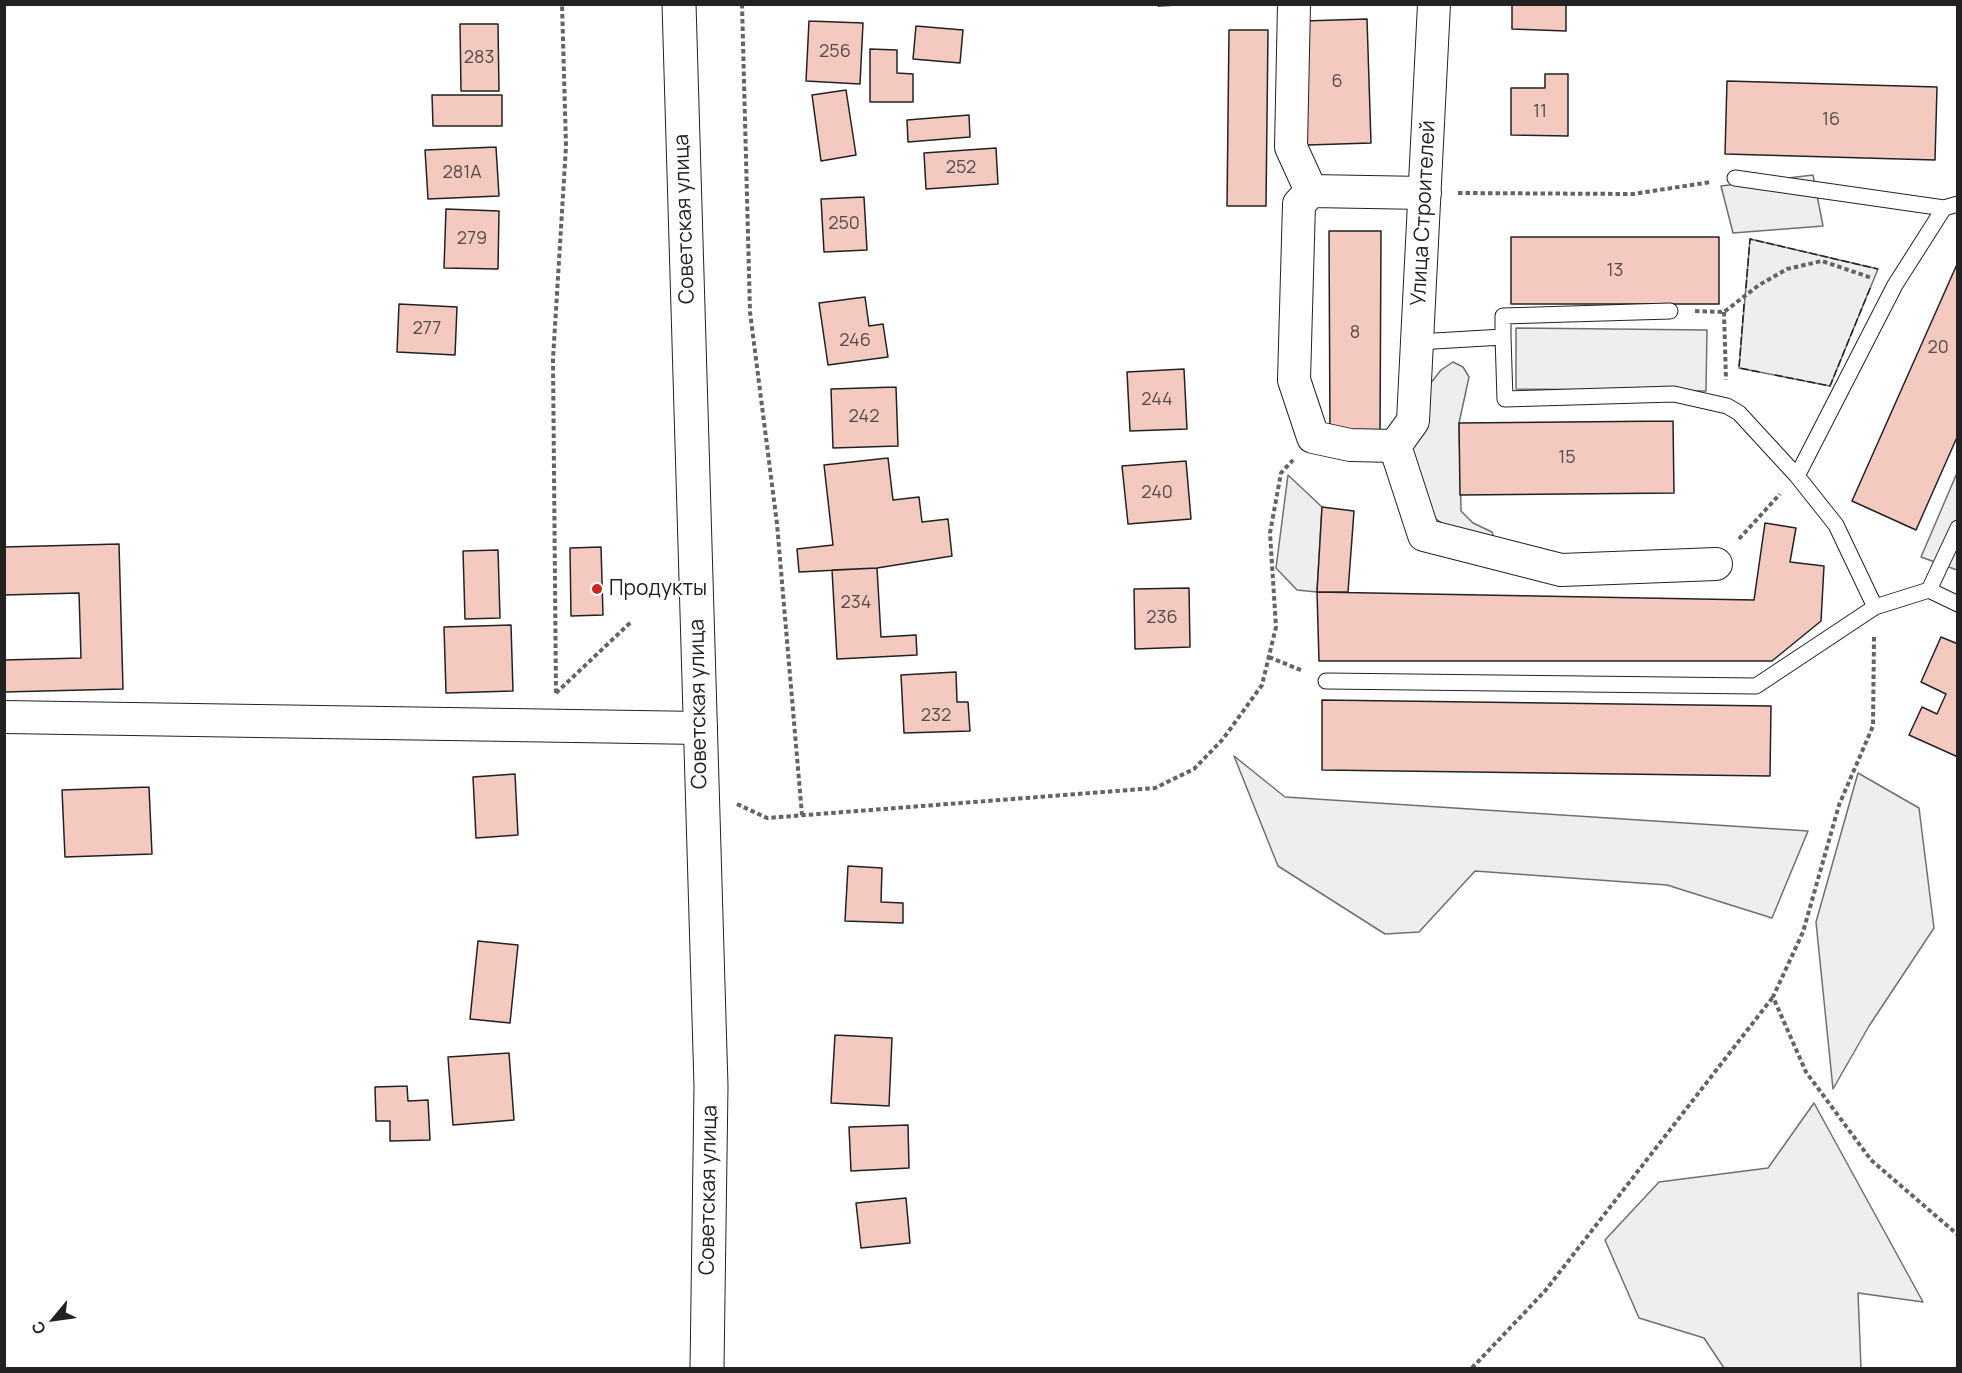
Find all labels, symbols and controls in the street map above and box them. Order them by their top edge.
house number: 256 [819,41,851,63]
house number: 283 [464,47,494,69]
house number: 6 [1331,71,1343,93]
house number: 11 [1533,101,1547,123]
house number: 16 [1822,109,1840,131]
street label: Улица Строителей [1407,119,1441,307]
street label: Советская улица [669,134,701,304]
house number: 252 [946,157,976,179]
house number: 281А [442,162,482,184]
house number: 250 [828,213,860,235]
house number: 279 [457,228,487,250]
house number: 13 [1607,260,1623,282]
house number: 277 [413,318,441,340]
house number: 8 [1350,322,1360,344]
house number: 246 [839,330,871,352]
house number: 20 [1927,337,1949,359]
house number: 244 [1141,389,1173,411]
house number: 242 [849,406,879,428]
house number: 15 [1558,447,1576,469]
house number: 240 [1141,482,1173,504]
place label: Продукты [609,576,707,602]
marker: Продукты [590,582,604,596]
house number: 234 [841,592,871,614]
house number: 236 [1146,607,1178,629]
street label: Советская улица [685,619,713,789]
house number: 232 [921,705,951,727]
street label: Советская улица [695,1105,723,1275]
north arrow [24,1289,84,1349]
text: С [26,1317,51,1338]

